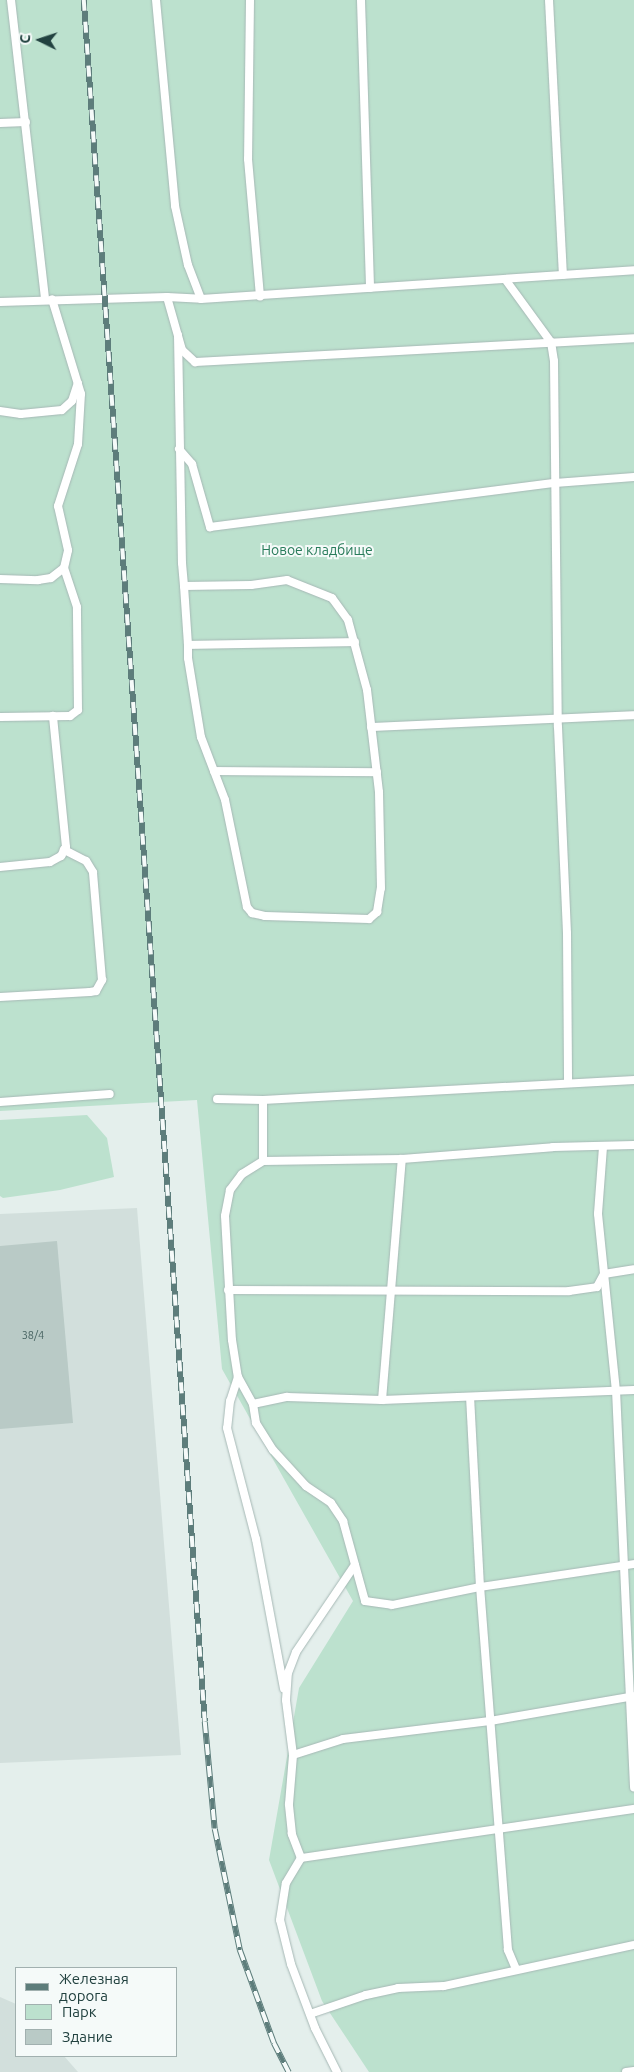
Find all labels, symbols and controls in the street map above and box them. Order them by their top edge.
north arrow [15,15,65,65]
text: С [17,34,33,44]
park label: Новое кладбище [261,542,373,558]
house number: 38/4 [22,1328,44,1342]
legend [15,1967,178,2057]
text: Железная дорога [59,1970,129,2004]
text: Парк [62,2003,97,2020]
text: Здание [62,2028,113,2045]

